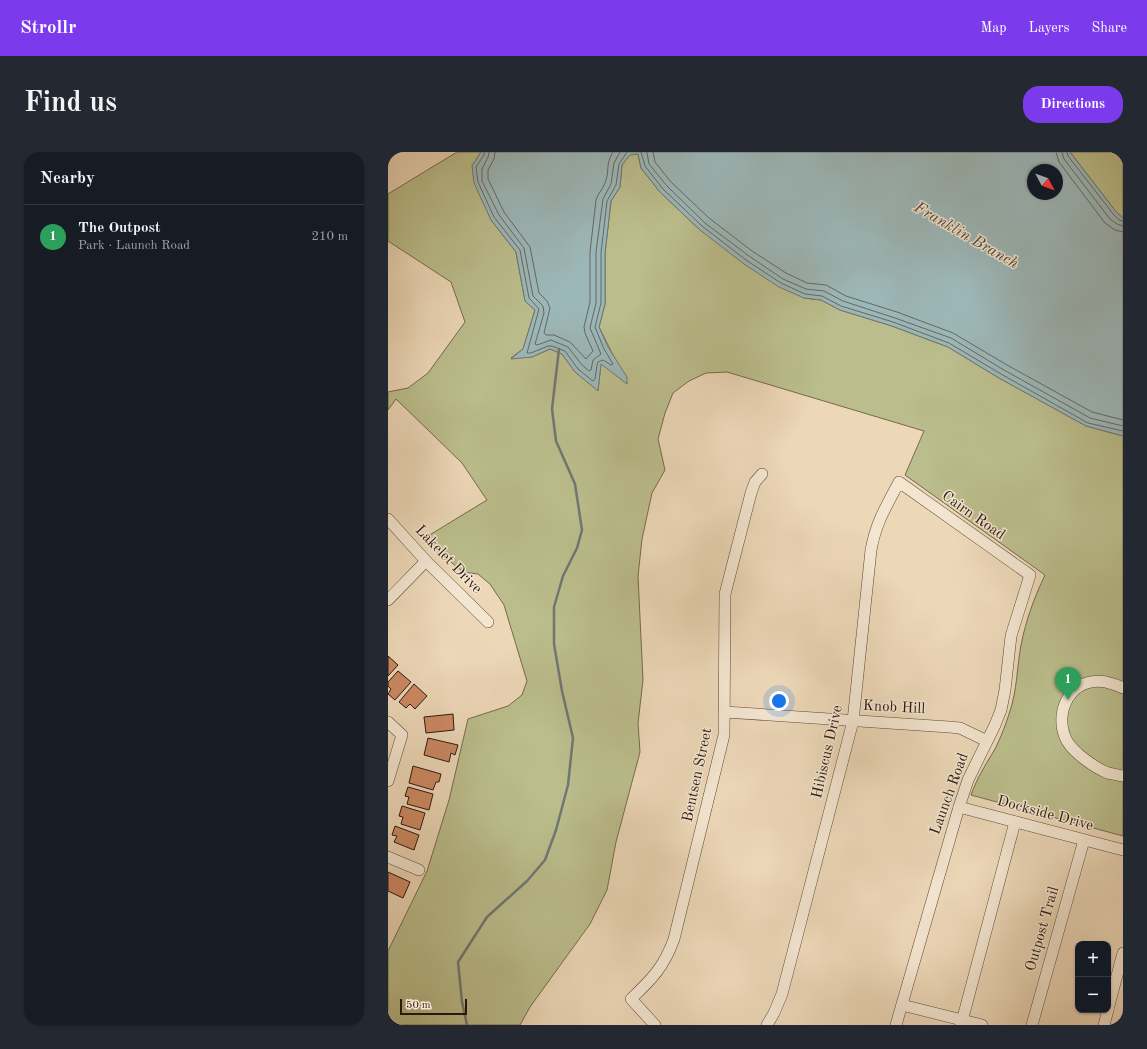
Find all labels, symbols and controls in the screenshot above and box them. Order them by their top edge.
text: Strollr [20,19,76,38]
text: Map [981,21,1007,35]
text: Layers [1029,21,1070,35]
text: Share [1092,21,1127,35]
button: Directions [1023,86,1123,123]
text: Find us [24,90,117,118]
north arrow [1027,164,1063,200]
text: Nearby [40,170,95,187]
water label: Franklin Branch [910,199,1021,272]
text: The Outpost [78,221,160,236]
text: 1 [49,230,57,243]
text: 210 m [311,230,348,243]
text: Park · Launch Road [78,239,190,252]
street label: Cairn Road [939,489,1007,543]
street label: Lakelet Drive [412,523,484,597]
pin: 1 [1055,667,1081,700]
your location [769,691,789,711]
street label: Knob Hill [862,699,926,717]
street label: Hibiscus Drive [810,704,846,800]
street label: Bentsen Street [681,726,715,824]
street label: Launch Road [928,751,972,837]
street label: Dockside Drive [995,794,1095,834]
street label: Outpost Trail [1024,885,1062,973]
map controls [1075,941,1111,1013]
button: + [1075,941,1111,977]
button: − [1075,977,1111,1013]
scale bar [400,997,467,1016]
text: 50 m [406,1000,431,1011]

